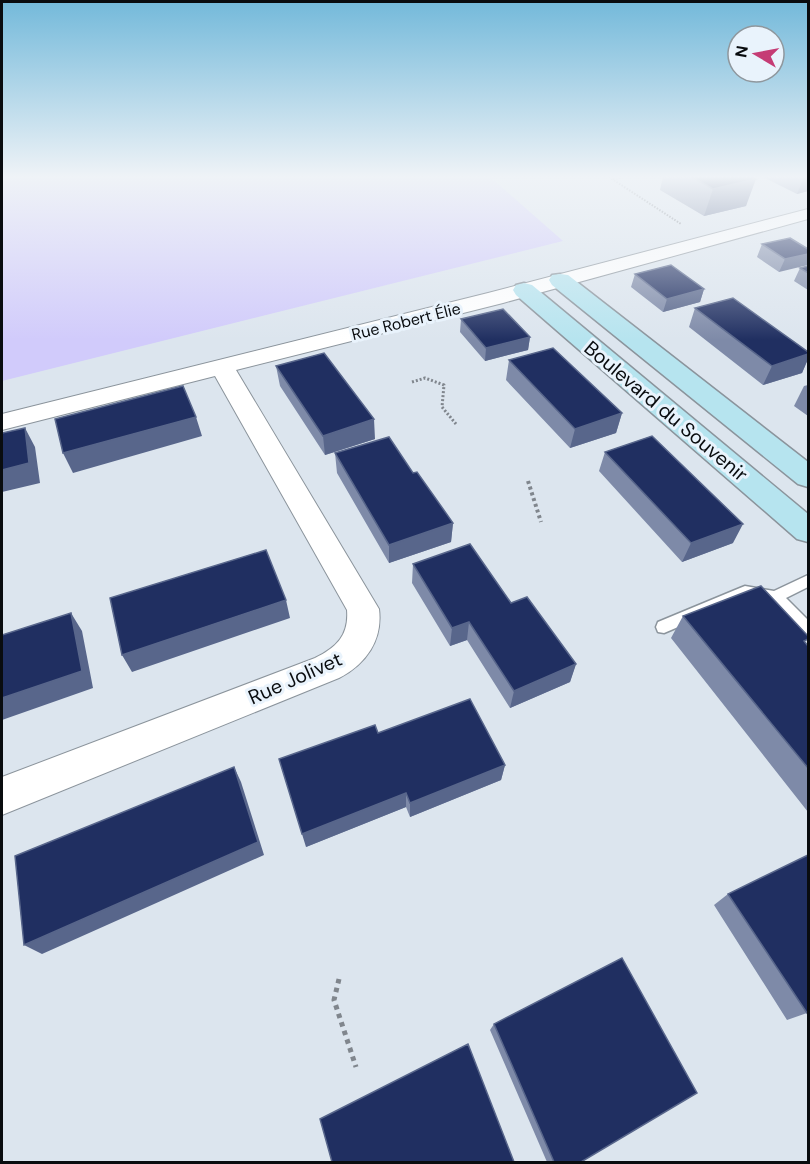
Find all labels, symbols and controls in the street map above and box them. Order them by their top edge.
north arrow [726,24,786,84]
text: N [730,44,753,59]
street label: Rue Robert Élie [349,298,463,345]
street label: Boulevard du Souvenir [579,335,753,487]
street label: Rue Jolivet [244,646,346,710]

